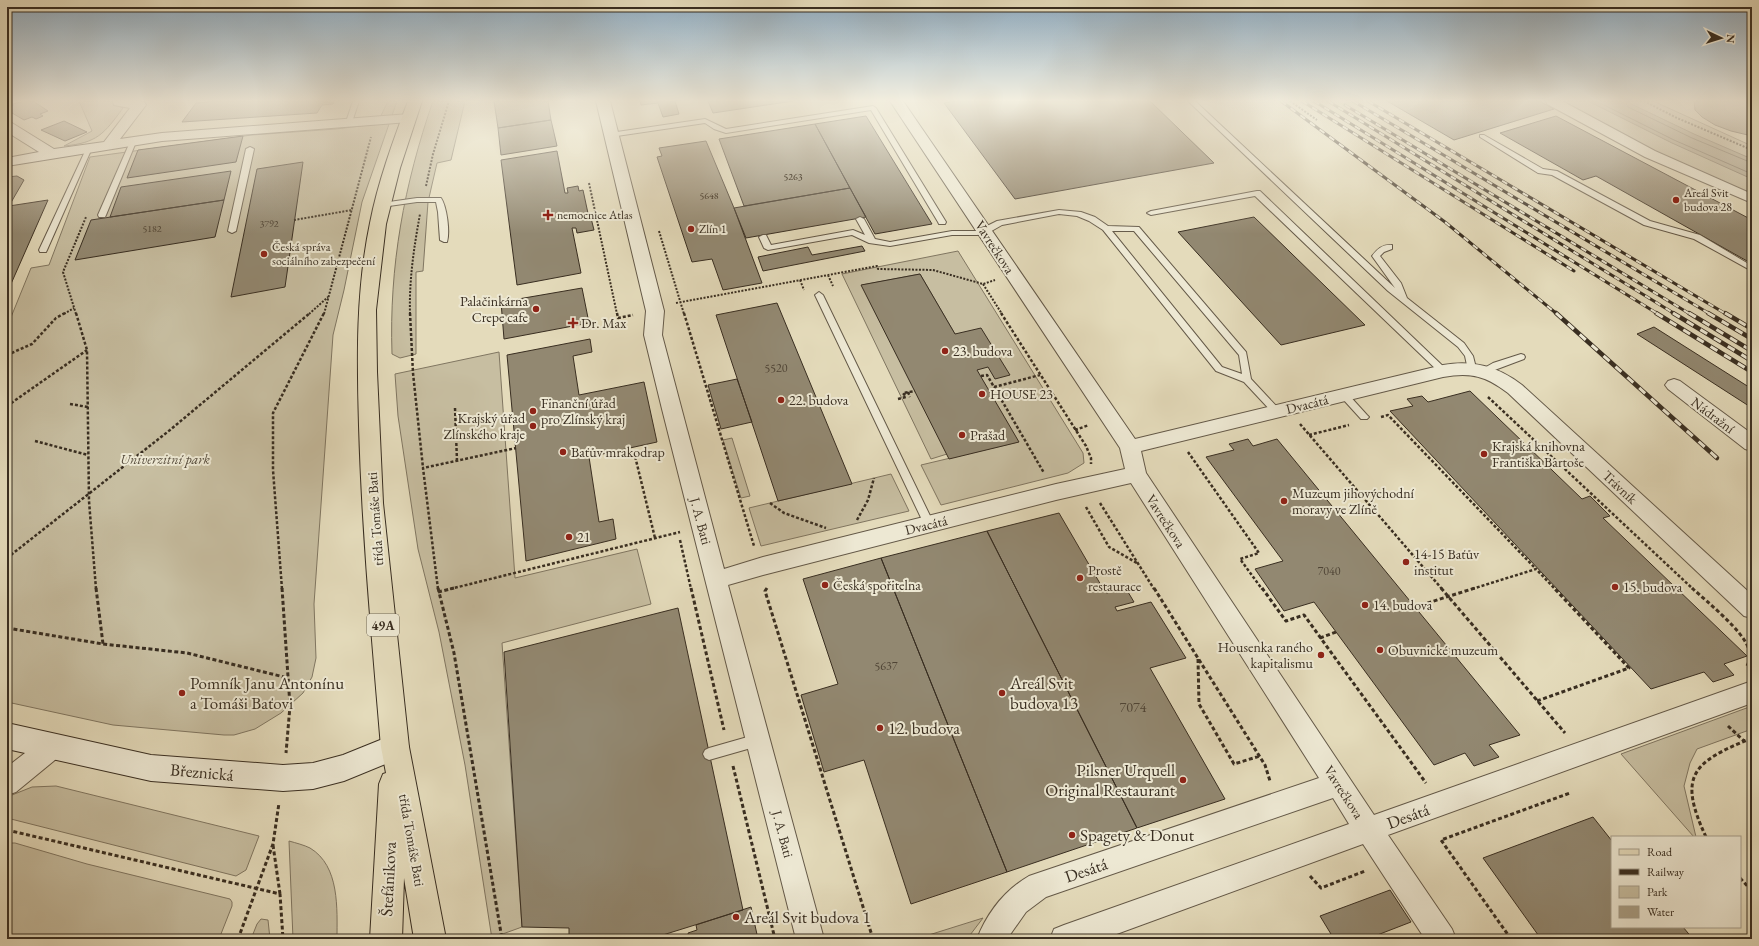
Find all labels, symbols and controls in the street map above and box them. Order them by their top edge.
north arrow [1701,18,1741,58]
text: N [1724,34,1738,44]
house number: 5263 [783,170,803,183]
place label: Areál Svit budova 28 [1683,185,1732,215]
house number: 5648 [699,189,719,202]
marker: Areál Svit budova 28 [1671,195,1681,205]
place label: nemocnice Atlas [557,207,633,223]
marker: nemocnice Atlas [542,209,554,221]
house number: 3792 [259,217,279,230]
street label: Vavrečkova [971,217,1019,277]
place label: Zlín 1 [699,221,727,237]
house number: 5182 [142,222,162,235]
marker: Zlín 1 [686,224,696,234]
place label: Česká správa sociálního zabezpečení [272,239,375,269]
marker: Česká správa sociálního zabezpečení [259,249,269,259]
place label: Palačinkárna Crepe cafe [460,292,529,326]
marker: Palačinkárna Crepe cafe [531,304,541,314]
place label: Dr. Max [581,314,626,332]
marker: Dr. Max [568,318,578,328]
place label: 23. budova [953,342,1013,360]
marker: 23. budova [940,346,950,356]
house number: 5520 [764,360,788,376]
place label: HOUSE 23 [990,385,1053,403]
marker: HOUSE 23 [977,389,987,399]
street label: Dvacátá [1284,390,1330,418]
place label: 22. budova [789,391,849,409]
street label: Nádražní [1688,393,1739,438]
place label: Finanční úřad pro Zlínský kraj [541,394,625,428]
marker: 22. budova [776,395,786,405]
marker: Finanční úřad pro Zlínský kraj [528,406,538,416]
place label: Krajský úřad Zlínského kraje [444,409,526,443]
marker: Krajský úřad Zlínského kraje [528,421,538,431]
place label: Prašad [970,426,1006,444]
marker: Prašad [957,430,967,440]
place label: Krajská knihovna Františka Bartoše [1492,437,1585,471]
place label: Baťův mrakodrap [571,443,665,461]
marker: Baťův mrakodrap [558,447,568,457]
marker: Krajská knihovna Františka Bartoše [1479,449,1489,459]
park label: Univerzitní park [120,450,210,468]
street label: Trávník [1599,466,1642,508]
street label: třída Tomáše Bati [363,471,387,566]
place label: Muzeum jihovýchodní moravy ve Zlíně [1292,484,1415,518]
street label: Vavrečkova [1142,491,1190,551]
street label: J. A. Bati [686,494,716,547]
marker: Muzeum jihovýchodní moravy ve Zlíně [1279,496,1289,506]
street label: Dvacátá [903,511,949,539]
place label: 21 [577,528,590,546]
marker: 21 [564,532,574,542]
place label: 14-15 Baťův institut [1414,545,1480,579]
marker: 14-15 Baťův institut [1401,557,1411,567]
place label: Prostě restaurace [1088,561,1142,595]
house number: 7040 [1317,563,1341,579]
marker: Prostě restaurace [1075,573,1085,583]
place label: Česká spořitelna [833,576,921,594]
place label: 15. budova [1623,578,1683,596]
marker: Česká spořitelna [820,580,830,590]
marker: 15. budova [1610,582,1620,592]
place label: 14. budova [1373,596,1433,614]
marker: 14. budova [1360,600,1370,610]
road number: 49A [367,614,399,636]
place label: Housenka raného kapitalismu [1218,638,1314,672]
place label: Obuvnické muzeum [1388,641,1498,659]
marker: Obuvnické muzeum [1375,645,1385,655]
marker: Housenka raného kapitalismu [1316,650,1326,660]
house number: 5637 [874,658,898,674]
place label: Pomník Janu Antonínu a Tomáši Baťovi [190,672,344,714]
place label: Areál Svit budova 13 [1009,672,1078,714]
marker: Pomník Janu Antonínu a Tomáši Baťovi [177,688,187,698]
marker: Areál Svit budova 13 [997,688,1007,698]
house number: 7074 [1120,698,1147,716]
place label: 12. budova [888,717,960,739]
marker: 12. budova [875,723,885,733]
street label: Březnická [169,758,235,786]
place label: Pilsner Urquell Original Restaurant [1045,759,1176,801]
street label: Vavrečkova [1320,762,1368,822]
marker: Pilsner Urquell Original Restaurant [1178,775,1188,785]
street label: třída Tomáše Bati [395,792,429,888]
street label: Desátá [1384,798,1433,834]
street label: J. A. Bati [768,807,798,860]
place label: Spagety & Donut [1080,824,1195,846]
marker: Spagety & Donut [1067,830,1077,840]
legend [1611,836,1741,928]
street label: Štefánikova [375,841,401,917]
text: Road [1647,844,1673,860]
street label: Desátá [1062,852,1111,888]
text: Railway [1647,864,1685,880]
text: Park [1647,884,1668,900]
text: Water [1647,904,1674,920]
place label: Areál Svit budova 1 [743,906,871,928]
marker: Areál Svit budova 1 [731,912,741,922]

